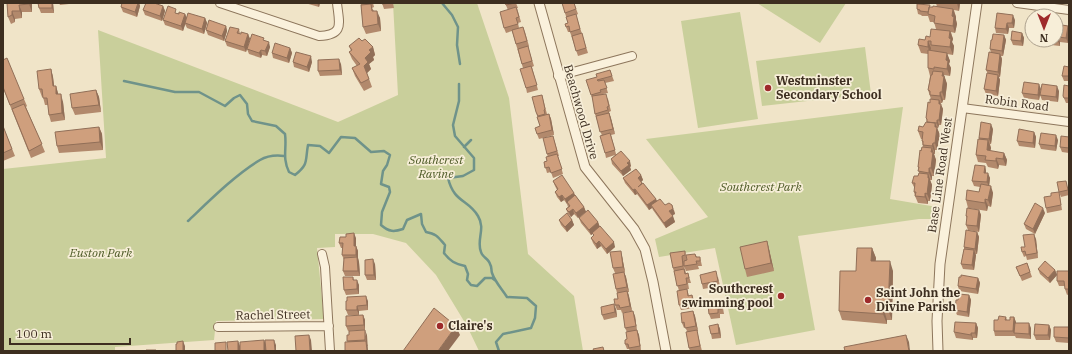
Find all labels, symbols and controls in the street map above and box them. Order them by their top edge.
north arrow [1024,8,1064,48]
text: N [1039,31,1048,45]
street label: Beachwood Drive [561,63,602,161]
place label: Westminster Secondary School [776,73,882,102]
marker: Westminster Secondary School [763,83,773,93]
street label: Robin Road [984,91,1050,114]
street label: Base Line Road West [924,116,955,234]
park label: Southcrest Ravine [408,152,464,181]
park label: Southcrest Park [719,179,803,194]
park label: Euston Park [69,245,133,260]
place label: Southcrest swimming pool [682,281,774,310]
place label: Saint John the Divine Parish [876,285,960,314]
marker: Southcrest swimming pool [776,291,786,301]
marker: Saint John the Divine Parish [863,295,873,305]
street label: Rachel Street [235,306,311,323]
place label: Claire's [448,318,493,333]
scale bar [10,320,130,346]
marker: Claire's [435,321,445,331]
text: 100 m [16,326,52,341]

